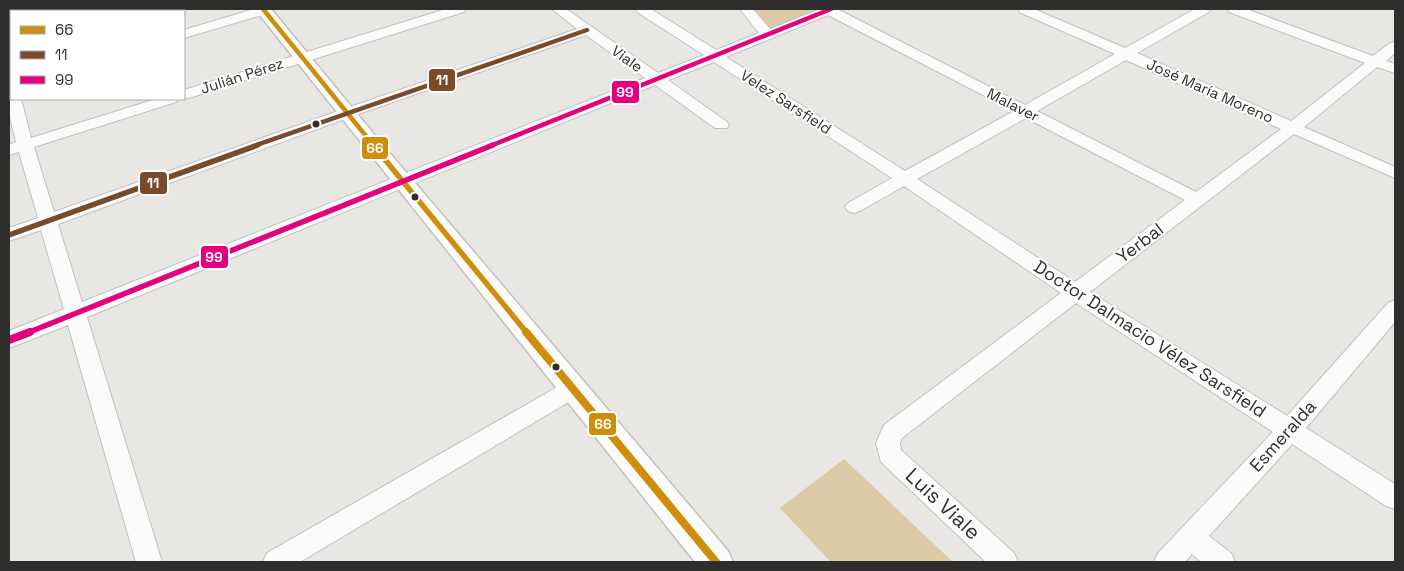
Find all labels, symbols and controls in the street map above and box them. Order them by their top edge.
legend [10,10,185,100]
text: 66 [55,20,73,39]
street label: Viale [608,41,647,76]
text: 11 [55,45,68,64]
street label: Julián Pérez [198,53,286,98]
street label: José María Moreno [1144,54,1277,127]
street label: Velez Sarsfield [737,65,835,138]
line badge: 11 [428,68,456,92]
text: 99 [55,70,73,89]
text: 11 [436,71,448,89]
line badge: 99 [611,80,640,104]
text: 99 [616,83,634,101]
street label: Malaver [984,83,1043,126]
unlabelled marker [311,119,321,129]
line badge: 66 [361,136,389,160]
text: 66 [366,139,384,157]
line badge: 11 [139,171,168,195]
text: 11 [147,174,159,192]
unlabelled marker [410,192,420,202]
street label: Yerbal [1112,217,1168,268]
line badge: 99 [200,245,229,269]
text: 99 [205,248,223,266]
street label: Doctor Dalmacio Vélez Sarsfield [1030,255,1271,422]
unlabelled marker [551,362,561,372]
street label: Esmeralda [1244,395,1321,476]
line badge: 66 [588,412,617,436]
text: 66 [594,415,612,433]
street label: Luis Viale [900,462,987,545]

